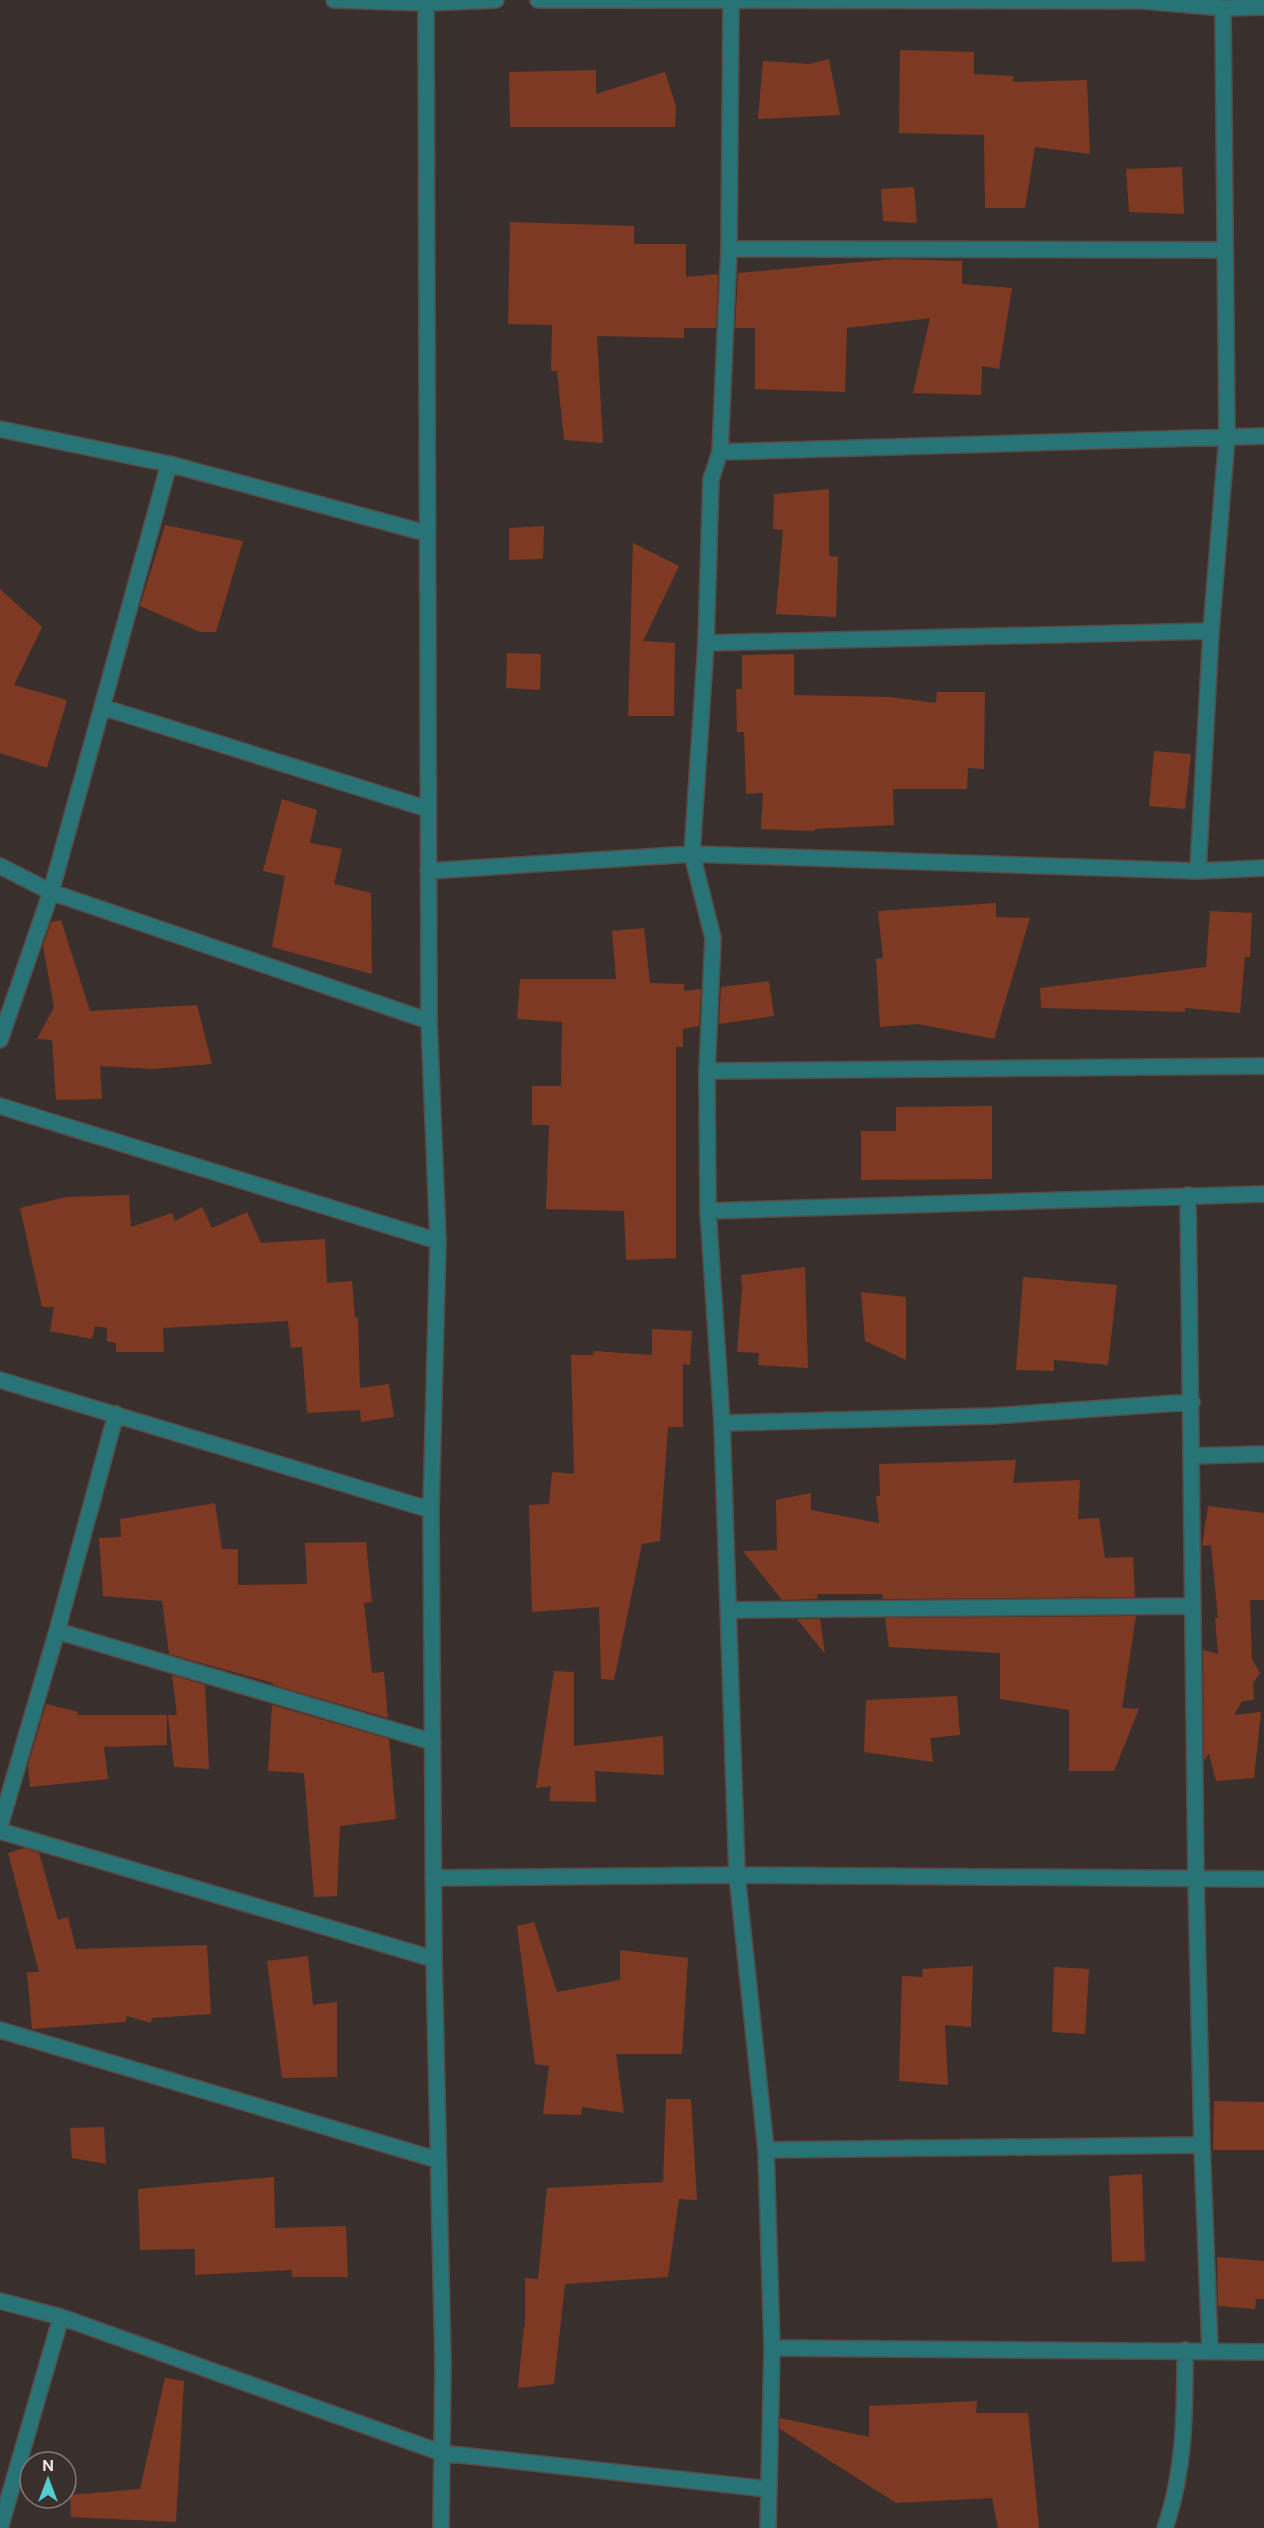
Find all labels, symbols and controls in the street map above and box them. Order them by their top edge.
north arrow [18,2450,78,2510]
text: N [42,2455,54,2476]

